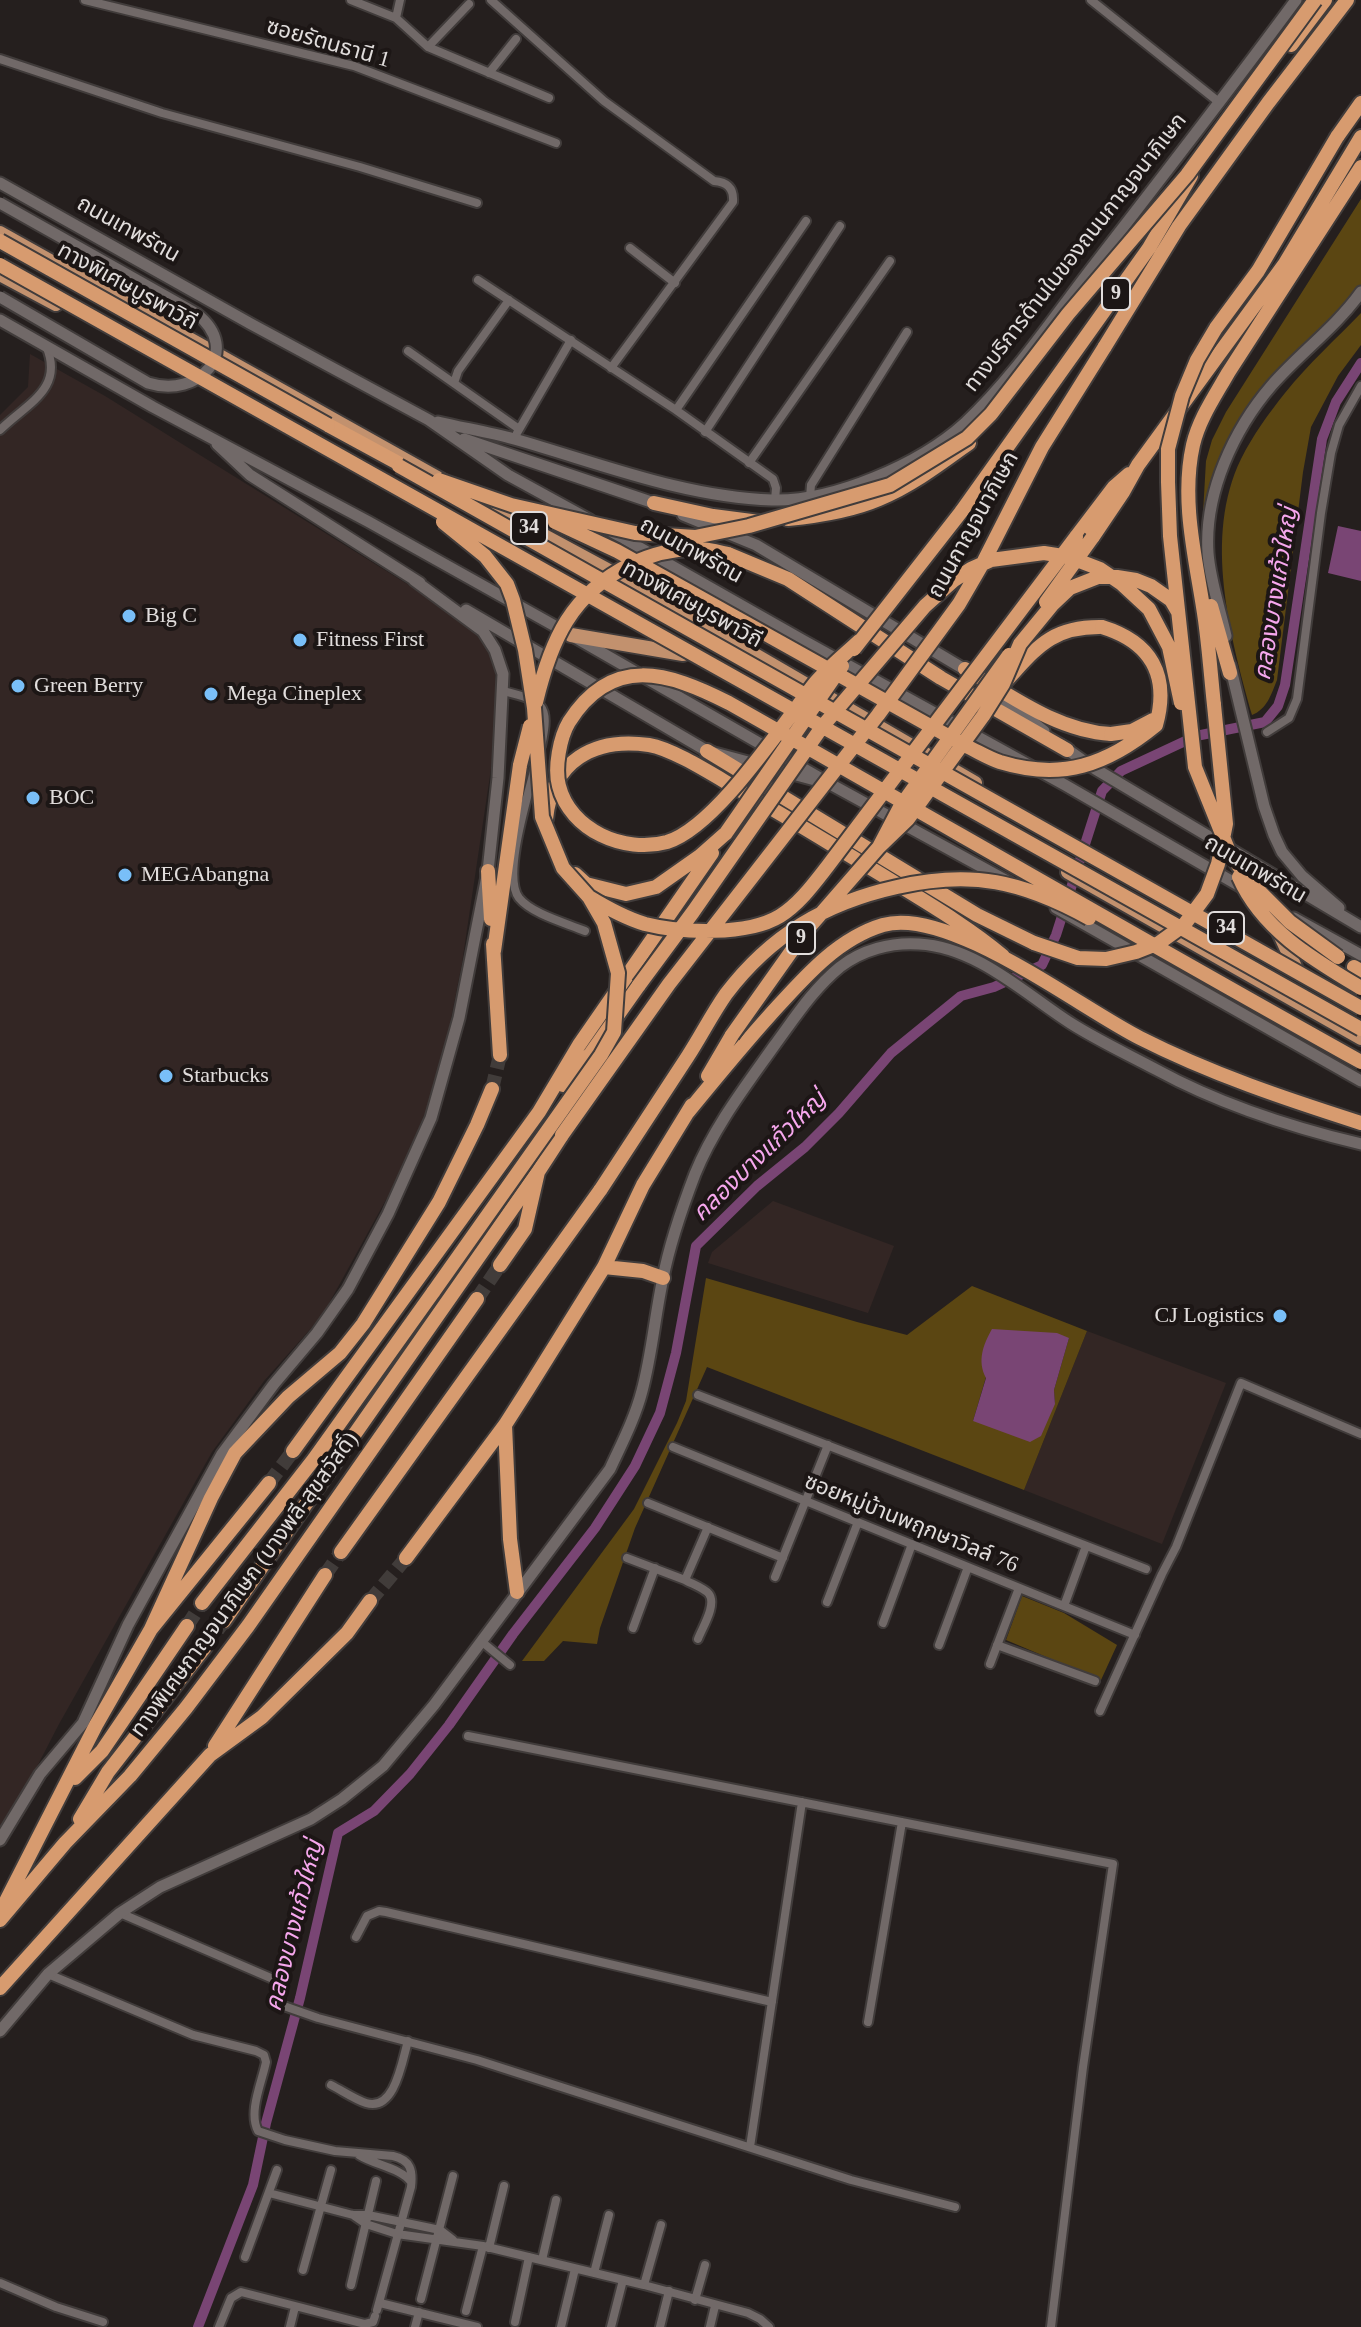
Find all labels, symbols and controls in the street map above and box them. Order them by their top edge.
street label: ซอยรัตนธานี 1 [263,14,393,74]
street label: ทางบริการด้านในของถนนกาญจนาภิเษก [959,108,1193,398]
street label: ถนนเทพรัตน [72,191,184,269]
street label: ทางพิเศษบูรพาวิถี [52,238,202,336]
road number: 9 [1102,278,1130,310]
street label: ถนนกาญจนาภิเษก [923,447,1025,603]
water label: คลองบางแก้วใหญ่ [1249,505,1305,683]
road number: 34 [511,512,547,544]
street label: ถนนเทพรัตน [635,512,747,590]
street label: ทางพิเศษบูรพาวิถี [617,556,767,654]
place label: Big C [145,603,197,629]
marker: Big C [120,607,138,625]
place label: Fitness First [316,627,424,653]
marker: Fitness First [291,631,309,649]
place label: Green Berry [34,673,143,699]
marker: Green Berry [9,677,27,695]
place label: Mega Cineplex [227,681,362,707]
marker: Mega Cineplex [202,685,220,703]
place label: BOC [49,785,94,811]
marker: BOC [24,789,42,807]
street label: ถนนเทพรัตน [1199,830,1311,910]
place label: MEGAbangna [141,862,269,888]
marker: MEGAbangna [116,866,134,884]
road number: 34 [1208,912,1244,944]
road number: 9 [787,922,815,954]
place label: Starbucks [182,1063,269,1089]
marker: Starbucks [157,1067,175,1085]
water label: คลองบางแก้วใหญ่ [687,1086,833,1228]
place label: CJ Logistics [1155,1303,1264,1329]
marker: CJ Logistics [1271,1307,1289,1325]
street label: ทางพิเศษกาญจนาภิเษก (บางพลี-สุขสวัสดิ์) [126,1428,364,1742]
street label: ซอยหมู่บ้านพฤกษาวิลล์ 76 [800,1469,1022,1579]
water label: คลองบางแก้วใหญ่ [260,1838,330,2014]

